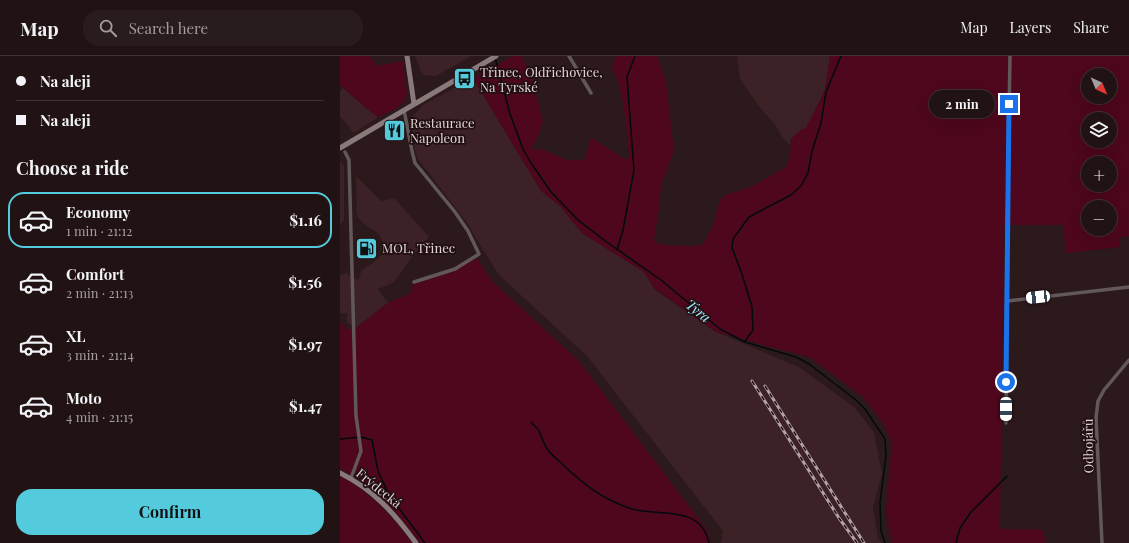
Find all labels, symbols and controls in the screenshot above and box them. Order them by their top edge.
search box [83,10,363,46]
text: Map [20,15,59,41]
icon: search [97,17,119,39]
text: Search here [129,18,208,38]
text: Map [960,18,988,37]
text: Layers [1010,18,1051,37]
text: Share [1073,18,1109,37]
place label: Třinec, Oldřichovice, Na Tyrské [480,63,603,95]
bus stop icon: Třinec, Oldřichovice, Na Tyrské [452,66,478,92]
north arrow [1081,68,1117,104]
map controls [1081,68,1117,236]
text: Na aleji [40,71,91,91]
callout: 2 min [929,90,995,118]
text: 2 min [945,95,979,112]
route end [1000,95,1018,113]
text: Na aleji [40,110,91,130]
button: layers [1081,112,1117,148]
place label: Restaurace Napoleon [410,114,475,146]
restaurant icon: Restaurace Napoleon [382,117,408,143]
text: Choose a ride [16,156,129,180]
button: + [1081,156,1117,192]
button: − [1081,200,1117,236]
icon: car [18,202,54,238]
text: Economy [66,202,130,222]
text: $1.16 [289,210,322,230]
text: 1 min · 21:12 [66,222,133,239]
fuel station icon: MOL, Třinec [354,235,380,261]
place label: MOL, Třinec [382,239,455,256]
icon: car [18,264,54,300]
text: Comfort [66,264,124,284]
text: $1.56 [289,272,322,292]
text: 2 min · 21:13 [66,284,133,301]
car [1025,290,1051,304]
water label: Tyra [682,295,715,327]
icon: car [18,326,54,362]
text: XL [66,326,86,346]
text: $1.97 [289,334,322,354]
text: 3 min · 21:14 [66,346,134,363]
route start [997,373,1015,391]
icon: car [18,388,54,424]
text: Moto [66,388,102,408]
text: $1.47 [289,396,322,416]
car [1000,397,1012,421]
text: 4 min · 21:15 [66,408,133,425]
street label: Odbojářů [1079,418,1096,474]
street label: Frýdecká [353,464,406,511]
button: Confirm [16,489,324,535]

